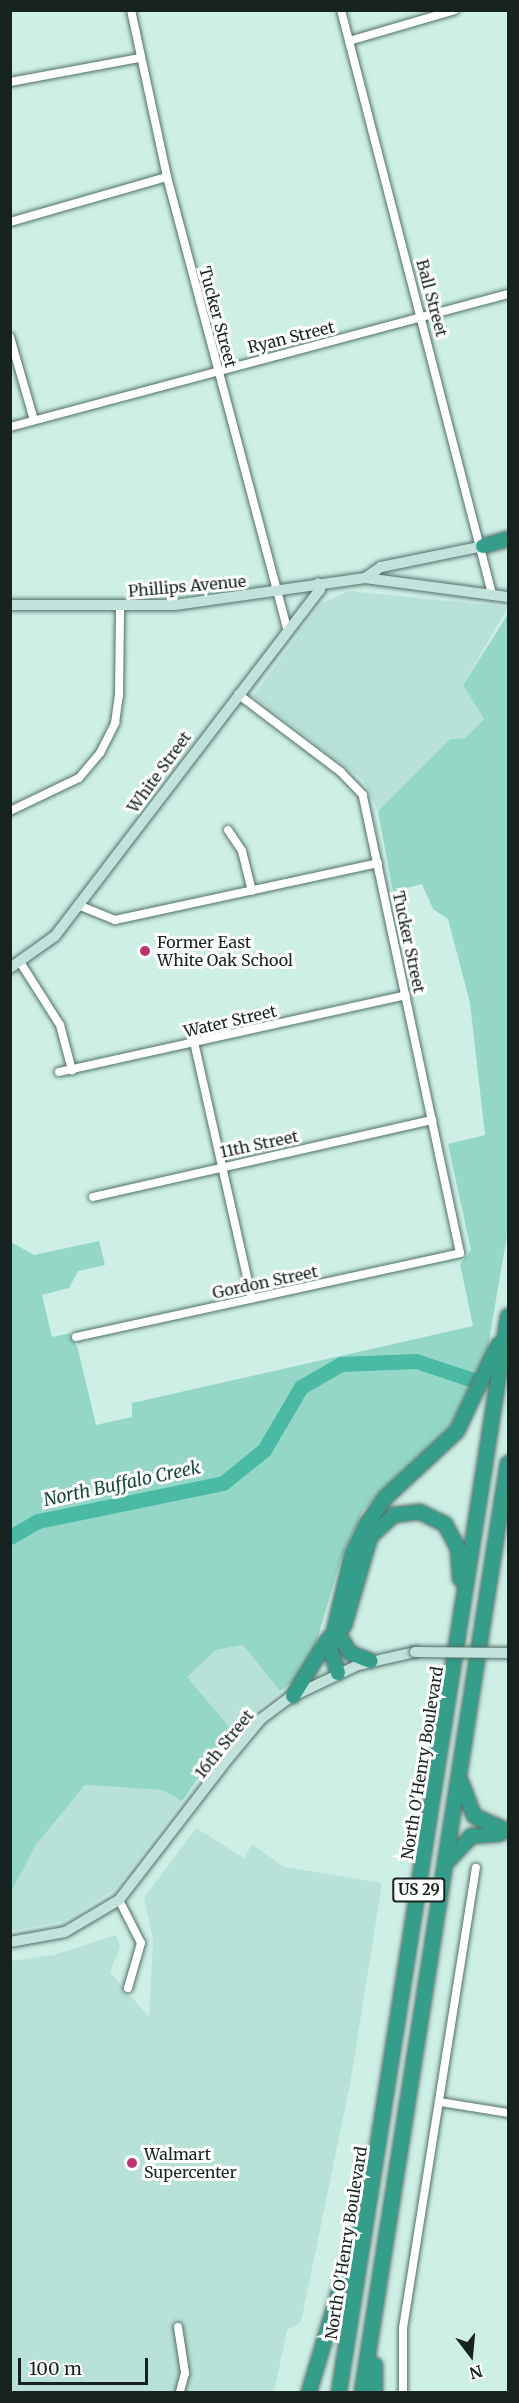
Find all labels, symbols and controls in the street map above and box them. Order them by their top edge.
street label: Ball Street [412,257,452,339]
street label: Tucker Street [195,264,241,370]
street label: Ryan Street [246,317,336,357]
street label: Phillips Avenue [127,571,247,601]
street label: White Street [123,728,195,816]
street label: Tucker Street [389,889,429,995]
place label: Former East White Oak School [157,932,293,970]
marker: Former East White Oak School [138,944,152,958]
street label: Water Street [182,1001,278,1041]
street label: 11th Street [218,1126,300,1162]
street label: Gordon Street [211,1261,319,1303]
water label: North Buffalo Creek [42,1457,202,1511]
street label: North O'Henry Boulevard [397,1665,447,1861]
street label: 16th Street [191,1706,257,1782]
road number: US 29 [392,1878,446,1902]
place label: Walmart Supercenter [144,2144,237,2182]
street label: North O'Henry Boulevard [321,2145,371,2341]
marker: Walmart Supercenter [125,2156,139,2170]
north arrow [441,2325,501,2385]
scale bar [21,2346,152,2384]
text: 100 m [29,2357,82,2380]
text: N [467,2361,485,2384]

